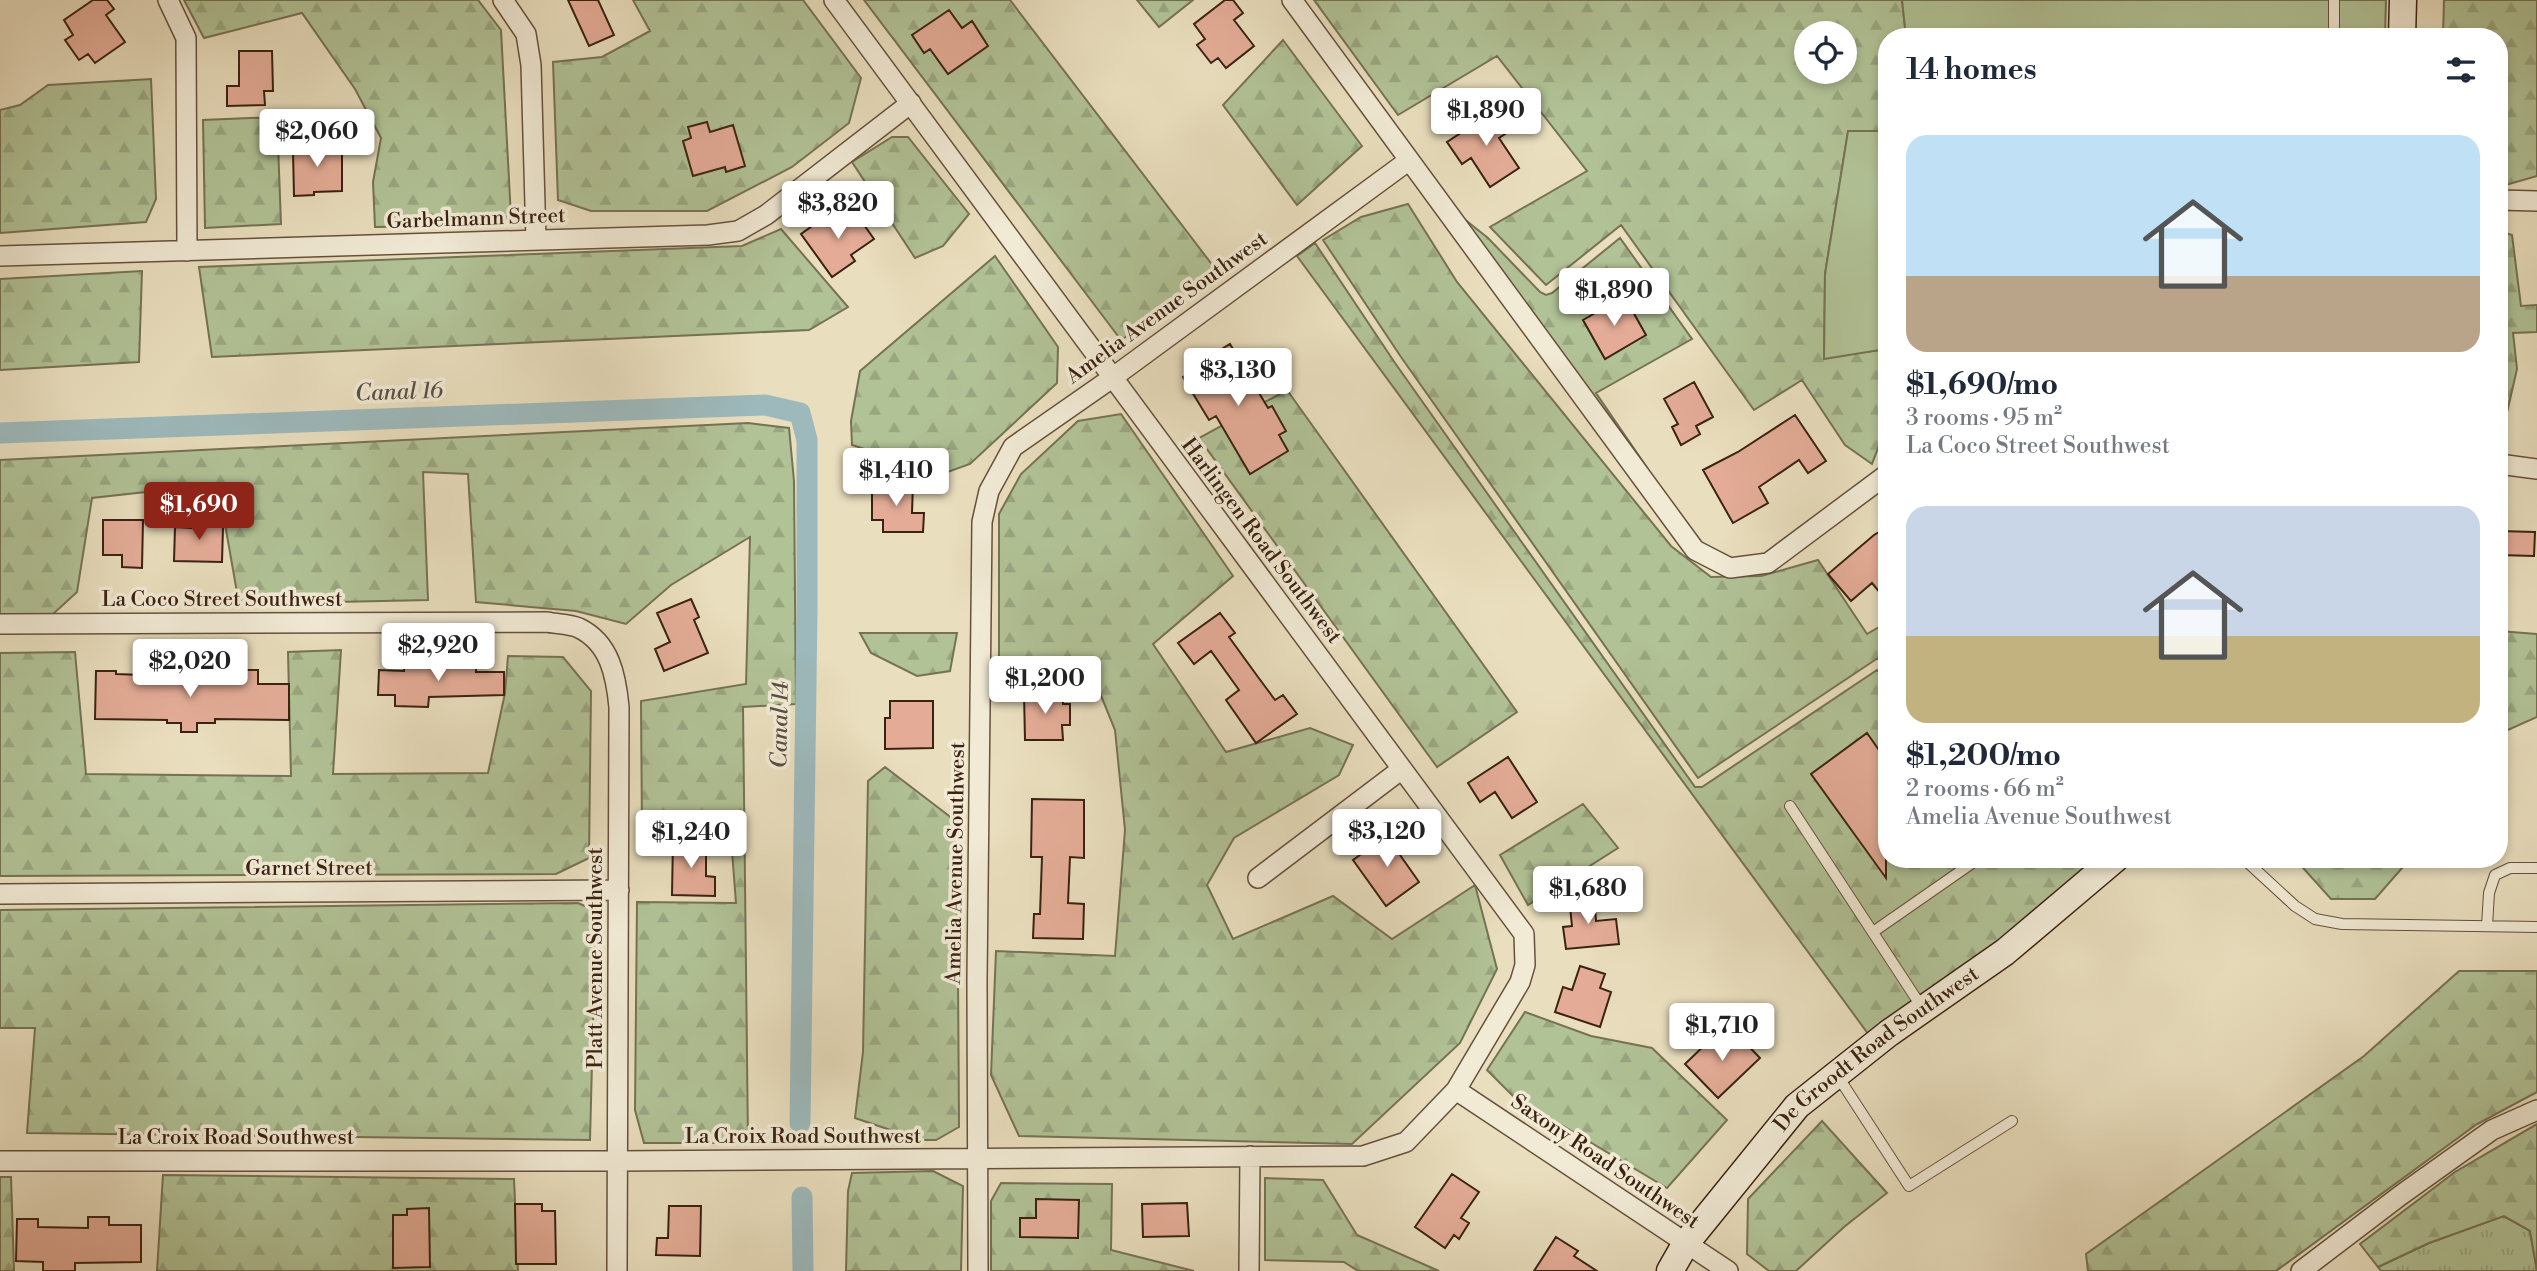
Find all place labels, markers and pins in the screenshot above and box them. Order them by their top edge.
pin: $1,890 [1429,88,1543,148]
pin: $2,060 [260,110,374,169]
pin: $3,820 [781,182,895,241]
pin: $1,890 [1557,268,1671,328]
pin: $3,130 [1181,348,1295,408]
pin: $1,410 [839,448,953,508]
pin: $1,690 [142,482,256,542]
pin: $2,920 [381,624,495,683]
pin: $2,020 [133,640,247,699]
pin: $1,200 [988,656,1102,716]
pin: $1,240 [634,810,748,870]
pin: $3,120 [1330,810,1444,869]
pin: $1,680 [1531,866,1645,926]
pin: $1,710 [1665,1004,1779,1063]

